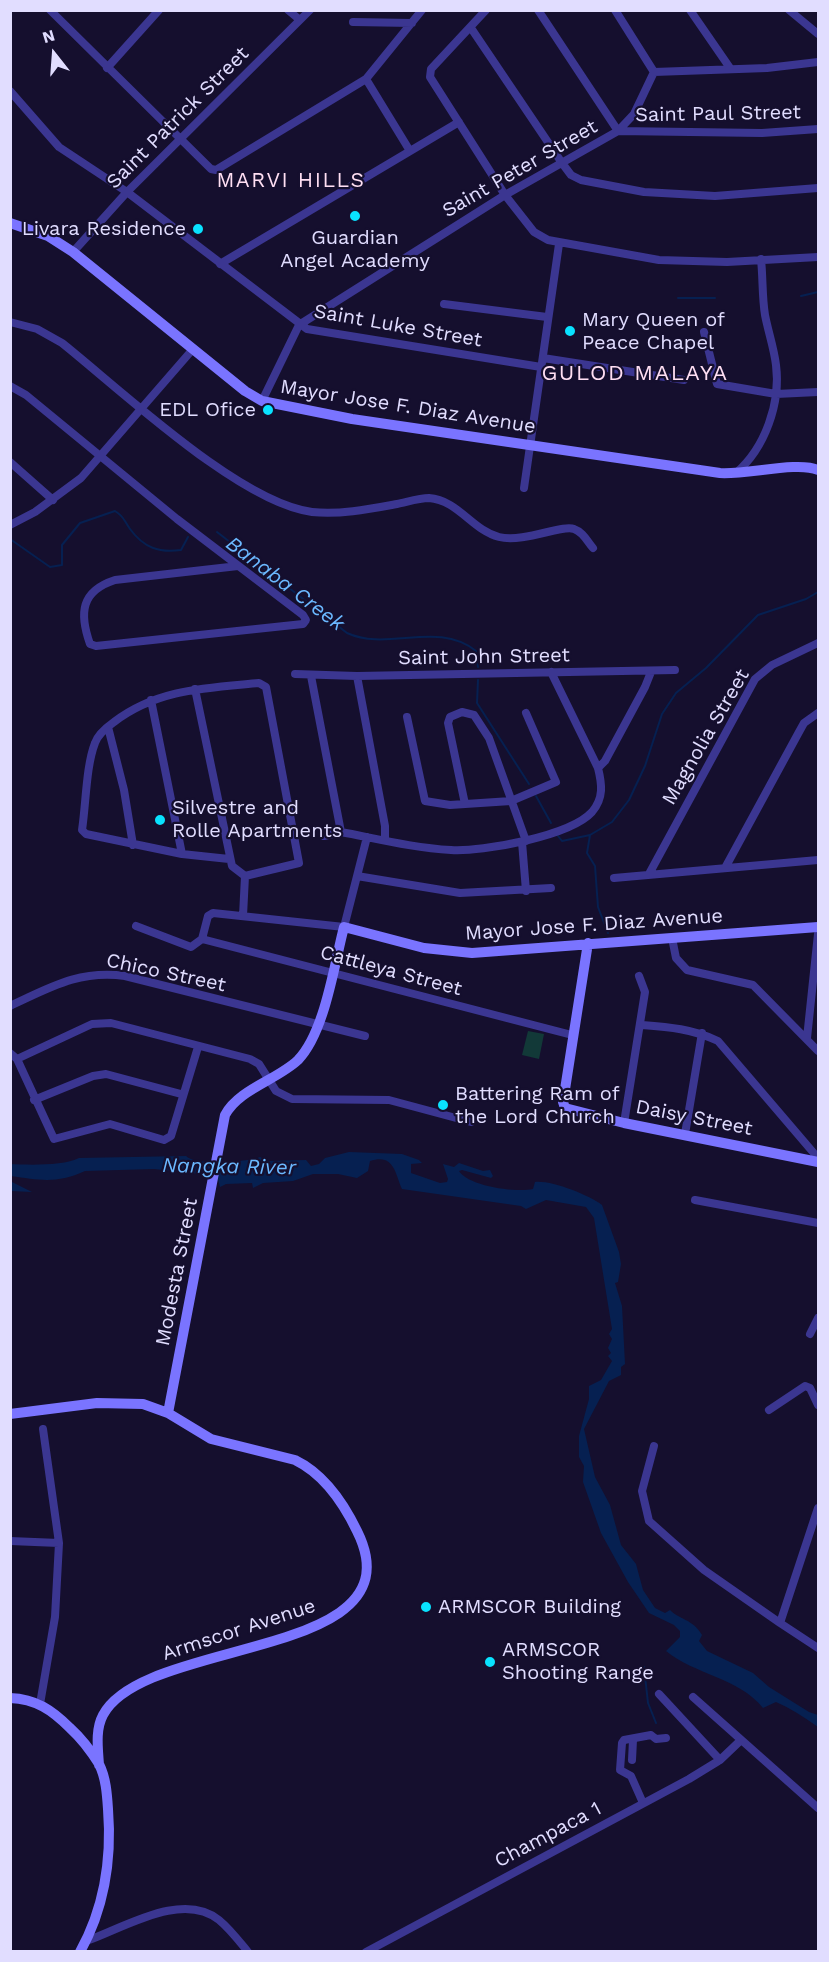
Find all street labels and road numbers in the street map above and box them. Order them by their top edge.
street label: Saint Patrick Street [102,42,254,194]
street label: Saint Paul Street [635,101,801,127]
street label: Saint Peter Street [438,115,602,223]
street label: Saint Luke Street [312,299,484,353]
street label: Mayor Jose F. Diaz Avenue [279,375,537,439]
street label: Saint John Street [398,644,570,670]
street label: Magnolia Street [657,665,755,809]
street label: Mayor Jose F. Diaz Avenue [464,904,724,946]
street label: Cattleya Street [318,941,464,1001]
street label: Chico Street [104,949,228,997]
street label: Daisy Street [634,1095,754,1141]
street label: Modesta Street [151,1196,203,1348]
street label: Armscor Avenue [159,1594,319,1666]
street label: Champaca 1 [491,1797,605,1873]

